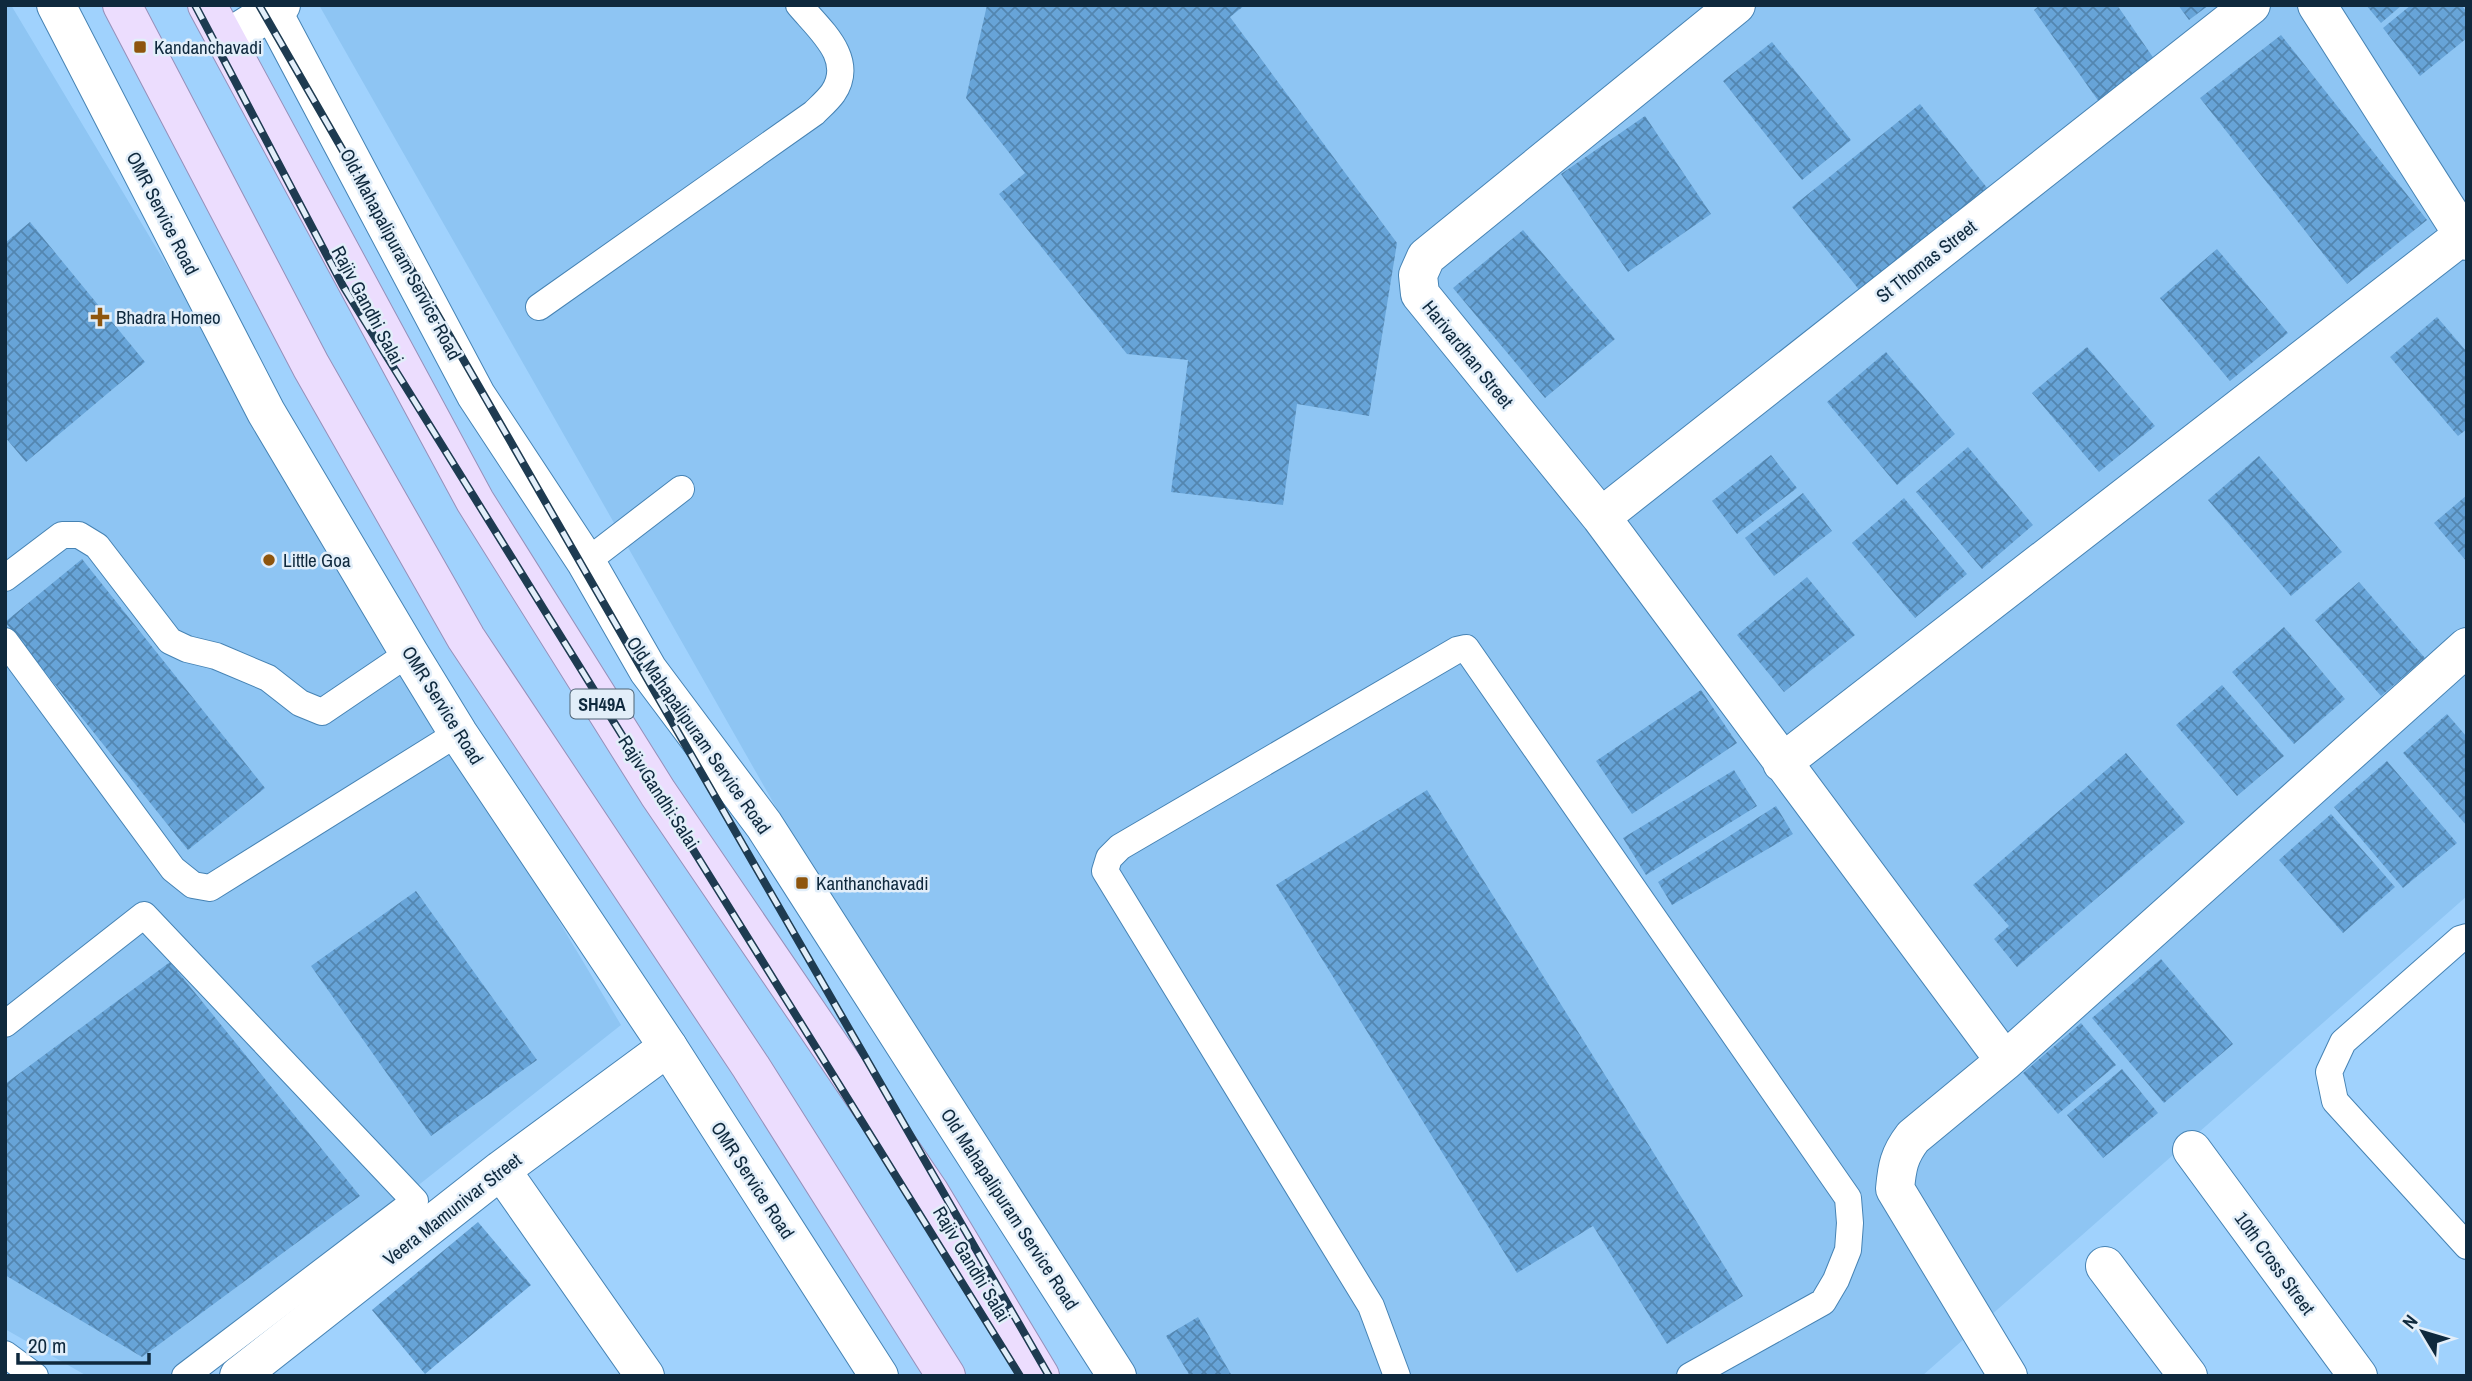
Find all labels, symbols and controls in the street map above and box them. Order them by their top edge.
place label: Kandanchavadi [154,34,262,60]
marker: Kandanchavadi [132,39,148,55]
street label: Old Mahapalipuram Service Road [334,144,468,364]
street label: OMR Service Road [121,147,205,279]
street label: St Thomas Street [1870,213,1982,308]
street label: Rajiv Gandhi Salai [326,241,410,369]
street label: Harivardhan Street [1416,295,1520,414]
place label: Bhadra Homeo [116,304,221,330]
marker: Bhadra Homeo [90,307,110,327]
place label: Little Goa [283,547,351,573]
marker: Little Goa [261,552,277,568]
street label: Old Mahapalipuram Service Road [621,631,777,839]
street label: OMR Service Road [396,641,490,769]
road number: SH49A [570,690,634,718]
street label: Rajiv Gandhi Salai [612,730,706,854]
place label: Kanthanchavadi [816,870,929,896]
marker: Kanthanchavadi [794,875,810,891]
street label: Old Mahapalipuram Service Road [935,1103,1085,1315]
street label: OMR Service Road [705,1116,801,1244]
street label: Veera Mamunivar Street [377,1146,527,1271]
street label: Rajiv Gandhi Salai [927,1201,1017,1327]
street label: 10th Cross Street [2229,1206,2322,1320]
north arrow [2388,1297,2458,1367]
text: N [2396,1309,2423,1334]
scale bar [18,1322,149,1366]
text: 20 m [28,1331,66,1360]

